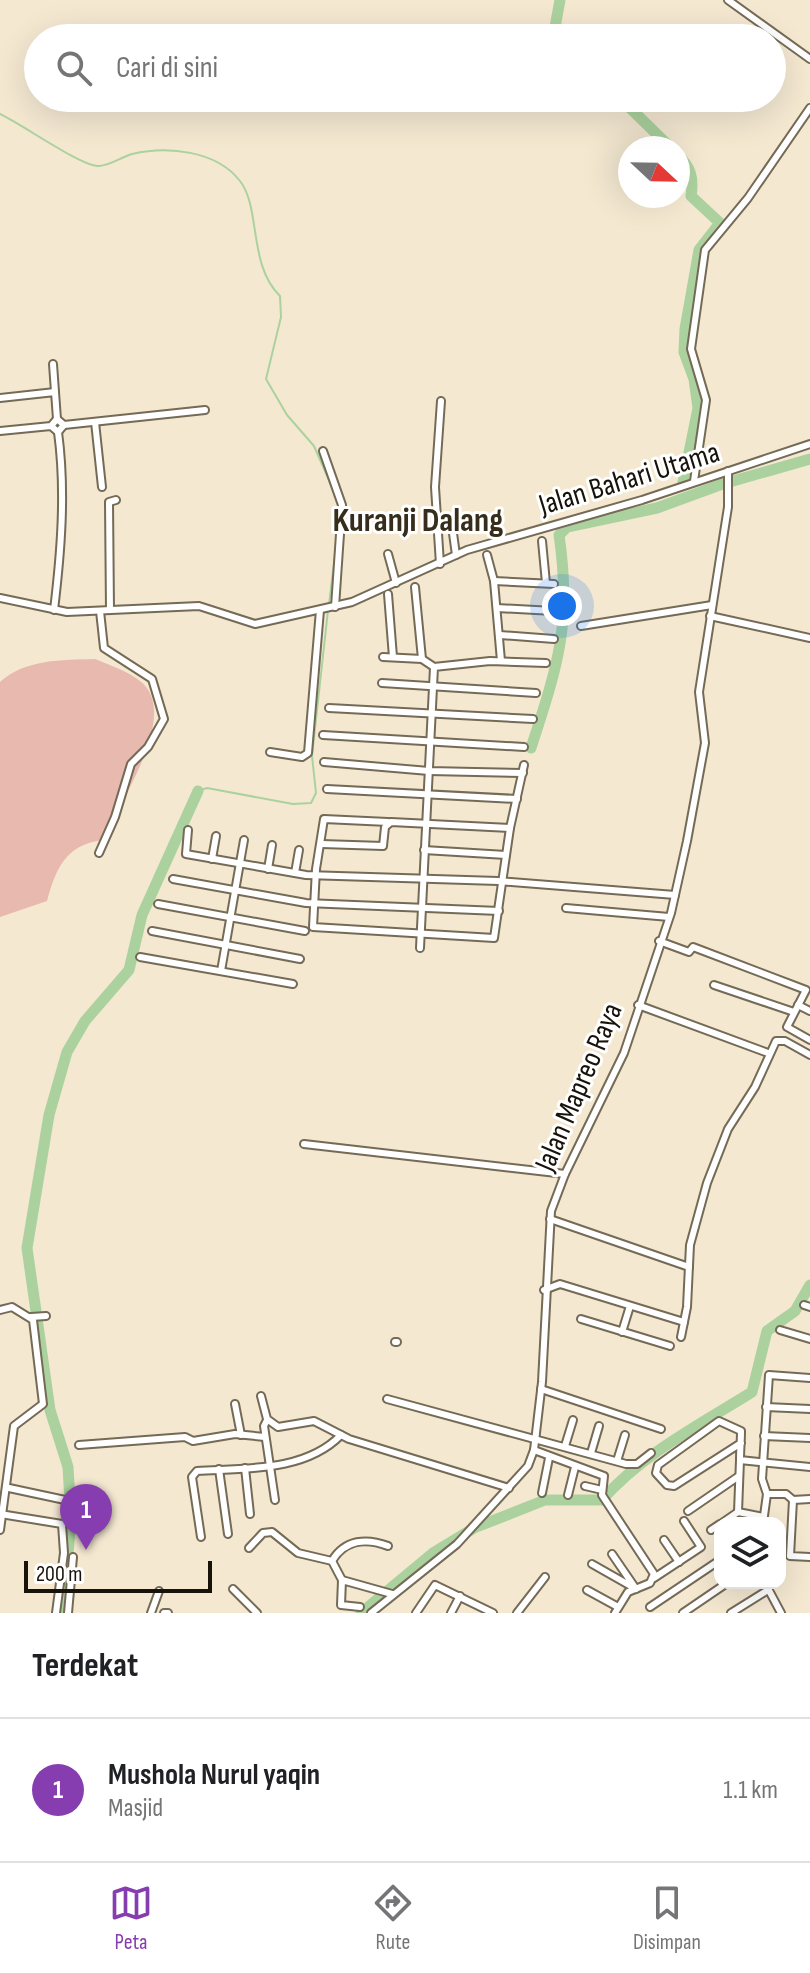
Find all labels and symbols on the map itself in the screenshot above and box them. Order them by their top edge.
north arrow [618,136,690,208]
street label: Jalan Bahari Utama [534,434,724,524]
district label: Kuranji Dalang [333,500,503,541]
your location [542,586,582,626]
street label: Jalan Mapreo Raya [527,998,630,1178]
pin: 1 [60,1484,112,1550]
scale bar [24,1557,212,1593]

